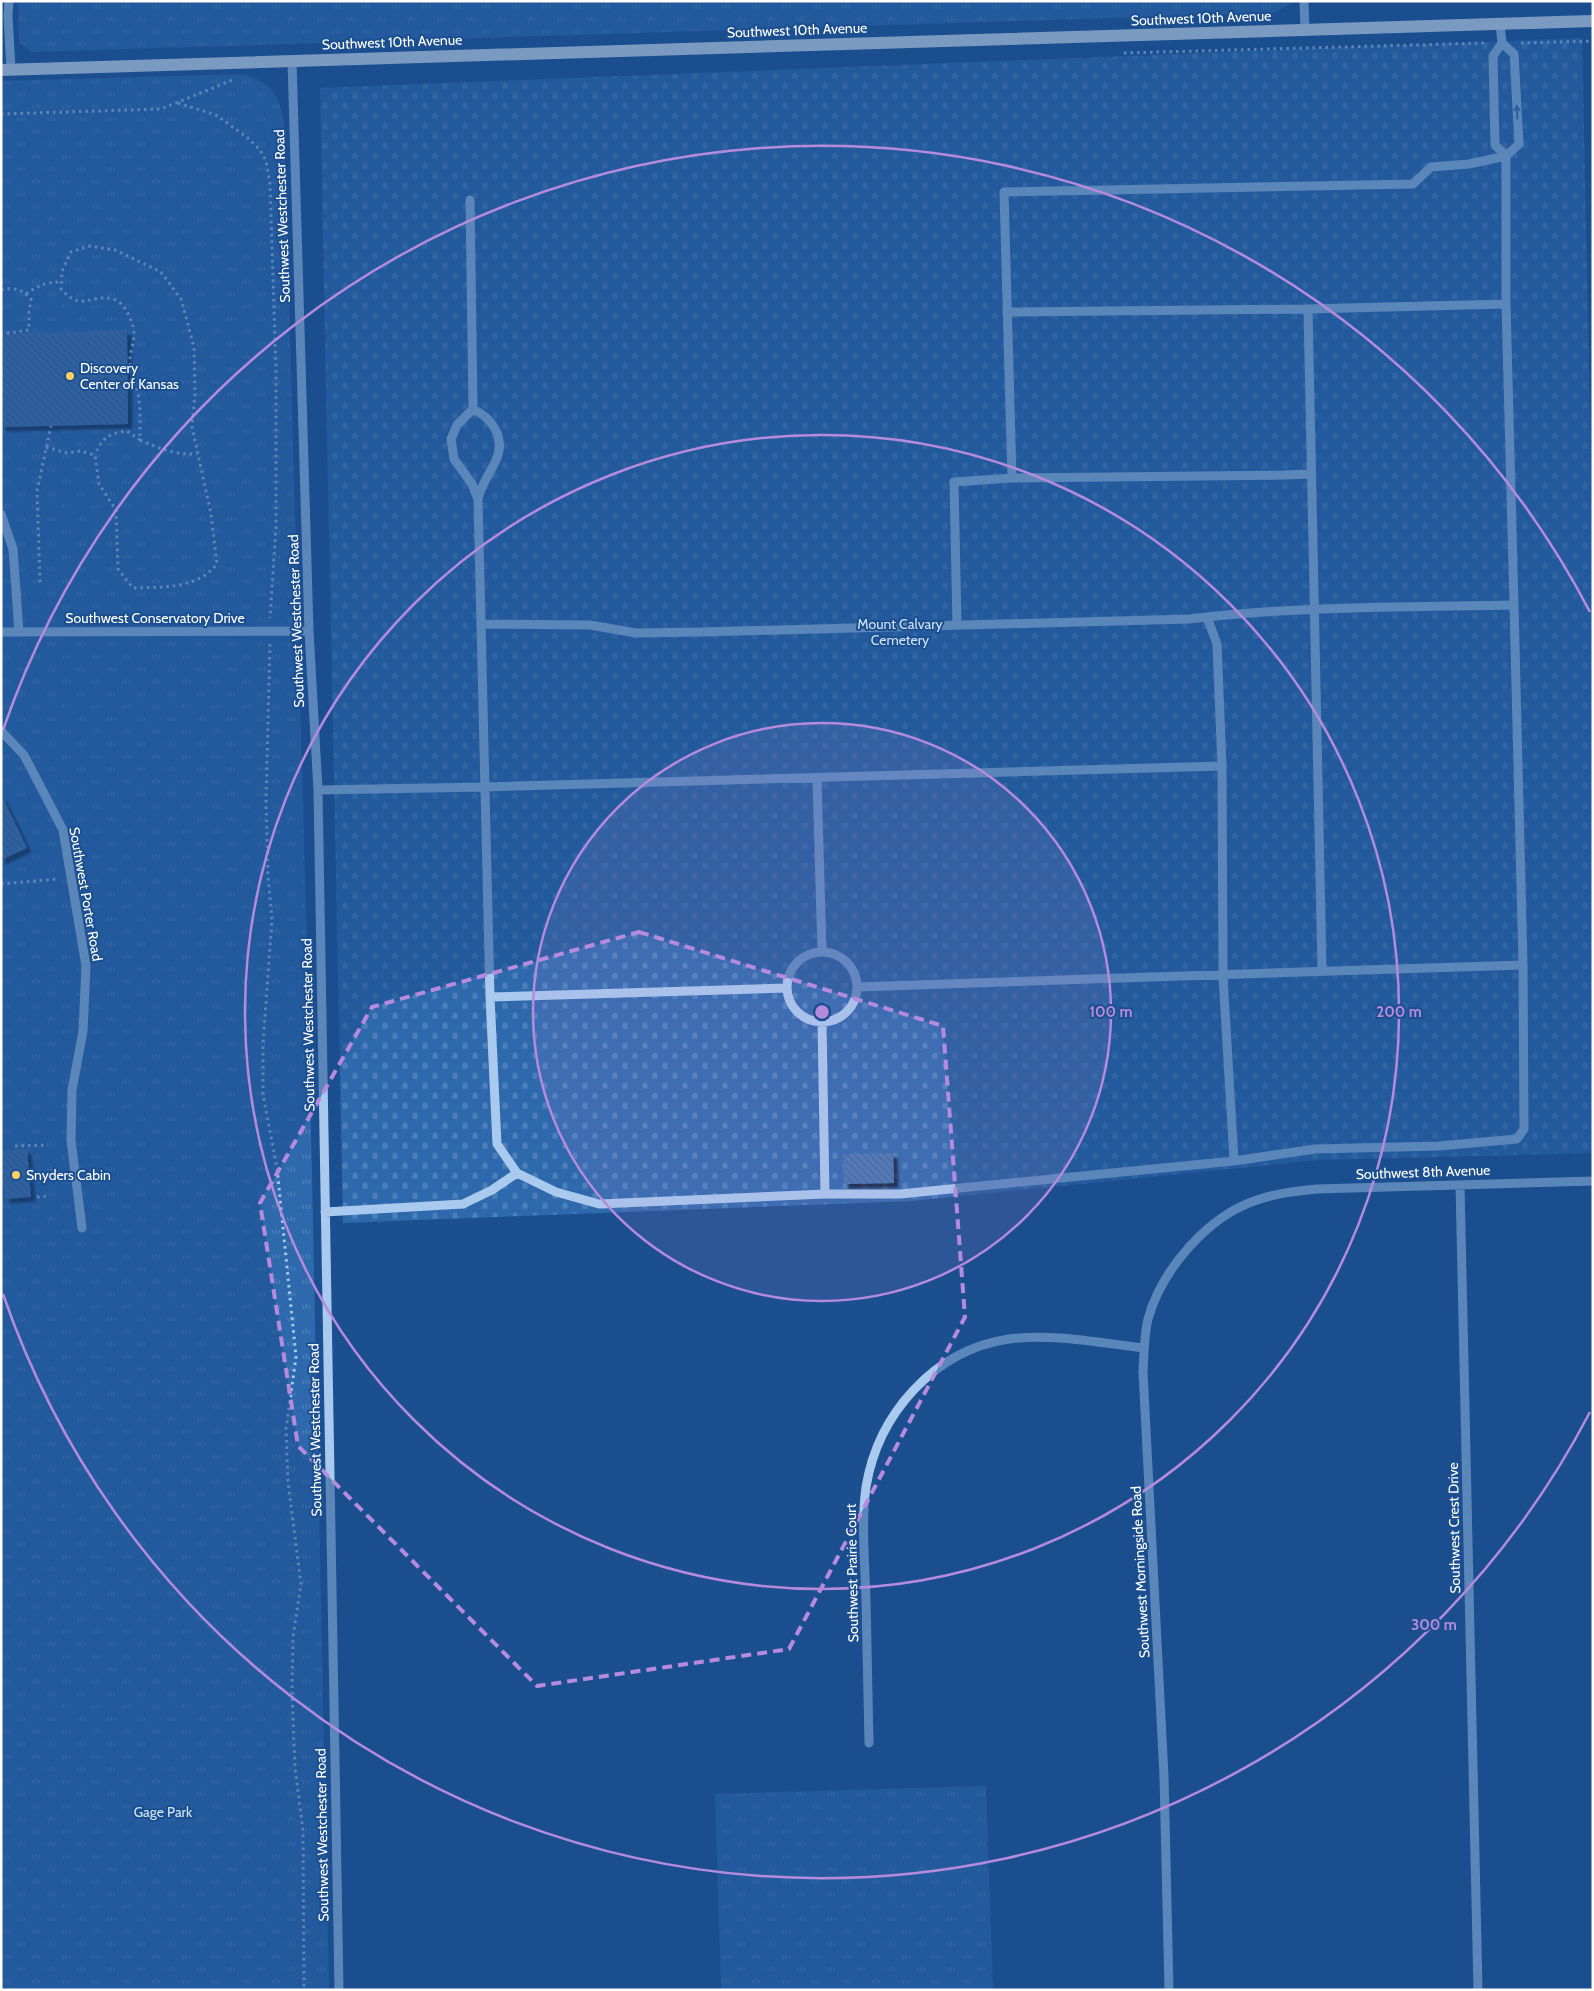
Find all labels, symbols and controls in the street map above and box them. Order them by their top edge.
street label: Southwest 10th Avenue [1130,7,1272,29]
street label: Southwest 10th Avenue [726,19,868,41]
street label: Southwest 10th Avenue [321,31,463,53]
one-way arrow [1512,104,1520,120]
street label: Southwest Westchester Road [270,129,294,303]
place label: Discovery Center of Kansas [80,359,179,393]
marker: Discovery Center of Kansas [64,370,76,382]
street label: Southwest Westchester Road [284,534,308,708]
street label: Southwest Conservatory Drive [65,609,245,627]
park label: Mount Calvary Cemetery [857,615,943,649]
street label: Southwest Porter Road [65,825,107,963]
street label: Southwest Westchester Road [297,938,319,1112]
centre of rings [813,1003,831,1021]
text: 100 m [1089,1003,1133,1021]
text: 200 m [1376,1003,1422,1021]
street label: Southwest 8th Avenue [1355,1161,1491,1183]
place label: Snyders Cabin [26,1166,111,1184]
marker: Snyders Cabin [10,1169,22,1181]
street label: Southwest Westchester Road [304,1343,326,1517]
street label: Southwest Crest Drive [1444,1462,1464,1594]
street label: Southwest Morningside Road [1126,1485,1154,1659]
street label: Southwest Prairie Court [842,1503,862,1642]
text: 300 m [1411,1616,1457,1634]
street label: Southwest Westchester Road [311,1748,333,1922]
park label: Gage Park [134,1803,193,1821]

